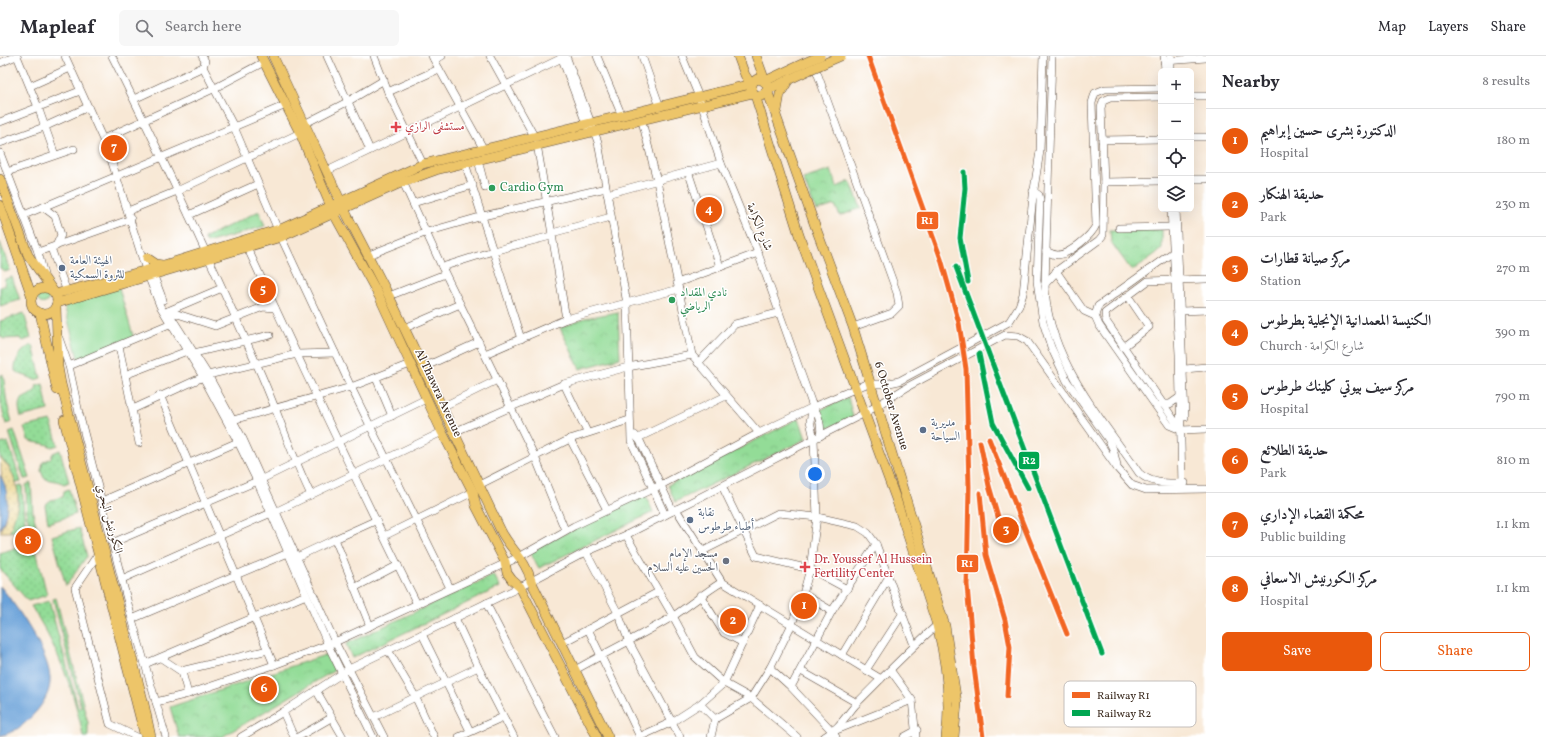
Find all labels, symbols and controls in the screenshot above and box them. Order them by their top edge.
search box [119,10,399,46]
text: Mapleaf [20,15,95,41]
icon: search [133,17,155,39]
text: Search here [165,17,242,38]
text: Map [1378,18,1406,37]
text: Layers [1428,18,1468,37]
text: Share [1490,18,1526,37]
map controls [1158,68,1194,212]
button: + [1158,68,1194,104]
text: Nearby [1222,71,1280,94]
text: 8 results [1482,73,1530,91]
button: − [1158,104,1194,140]
place label: مستشفى الرازي [405,119,465,136]
marker: مستشفى الرازي [390,121,402,133]
text: الدكتورة بشرى حسين إبراهيم [1260,121,1396,142]
text: 1 [1232,132,1238,150]
text: 180 m [1496,132,1530,150]
pin: 7 [101,133,127,163]
button: locate [1158,140,1194,176]
text: Hospital [1260,145,1309,163]
button: layers [1158,176,1194,212]
place label: Cardio Gym [500,180,564,196]
marker: Cardio Gym [487,183,497,193]
text: حديقة الهنكار [1260,185,1324,206]
pin: 4 [696,195,722,225]
text: 2 [1232,196,1238,214]
text: 230 m [1495,196,1530,214]
street label: شارع الكرامة [740,201,776,254]
text: Park [1260,209,1287,227]
line badge: R1 [916,211,939,230]
text: R1 [921,214,933,229]
text: مركز صيانة قطارات [1260,249,1350,270]
place label: الهيئة العامة للثروة السمكية [70,253,124,283]
text: 3 [1232,260,1238,278]
text: 270 m [1496,260,1530,278]
marker: الهيئة العامة للثروة السمكية [57,263,67,273]
text: Station [1260,273,1301,291]
pin: 5 [250,275,276,305]
place label: نادي المقداد الرياضي [680,285,727,317]
marker: نادي المقداد الرياضي [667,295,677,305]
text: الكنيسة المعمدانية الإنجلية بطرطوس [1260,311,1431,332]
text: 4 [1231,324,1239,342]
text: 390 m [1495,324,1530,342]
text: Church · شارع الكرامة [1260,338,1364,356]
street label: Al Thawra Avenue [411,346,466,440]
street label: 6 October Avenue [870,360,912,453]
text: مركز سيف بيوتي كلينك طرطوس [1260,377,1414,398]
text: 5 [1232,388,1238,406]
text: 790 m [1495,388,1530,406]
text: Hospital [1260,401,1309,419]
place label: مديرية السياحة [931,415,960,445]
marker: مديرية السياحة [918,425,928,435]
text: حديقة الطلائع [1260,441,1328,462]
line badge: R2 [1018,451,1040,470]
text: 6 [1231,452,1239,470]
text: 810 m [1496,452,1530,470]
text: R2 [1022,454,1036,469]
your location [805,464,825,484]
text: Park [1260,465,1287,483]
street label: الكورنيش البحري [91,482,126,556]
place label: نقابة أطباء طرطوس [698,505,754,535]
text: محكمة القضاء الإداري [1260,505,1364,526]
marker: نقابة أطباء طرطوس [685,515,695,525]
pin: 3 [993,515,1019,545]
text: 7 [1232,516,1238,534]
text: 1.1 km [1496,516,1530,534]
pin: 8 [15,526,41,556]
text: Public building [1260,529,1346,547]
place label: مسجد الإمام الحسين عليه السلام [647,546,718,578]
place label: Dr. Youssef Al Hussein Fertility Center [814,552,932,582]
line badge: R1 [956,554,979,573]
marker: مسجد الإمام الحسين عليه السلام [721,556,731,566]
text: R1 [961,557,973,572]
marker: Dr. Youssef Al Hussein Fertility Center [799,561,811,573]
text: مركز الكورنيش الاسعافي [1260,569,1377,590]
text: 8 [1231,580,1239,598]
text: 1.1 km [1496,580,1530,598]
pin: 1 [791,591,817,621]
text: Hospital [1260,593,1309,611]
pin: 2 [720,606,746,636]
button: Save [1222,632,1372,671]
button: Share [1380,632,1530,671]
pin: 6 [251,674,277,704]
legend [1064,681,1196,727]
text: Railway R1 [1097,689,1150,704]
text: Railway R2 [1097,707,1152,722]

